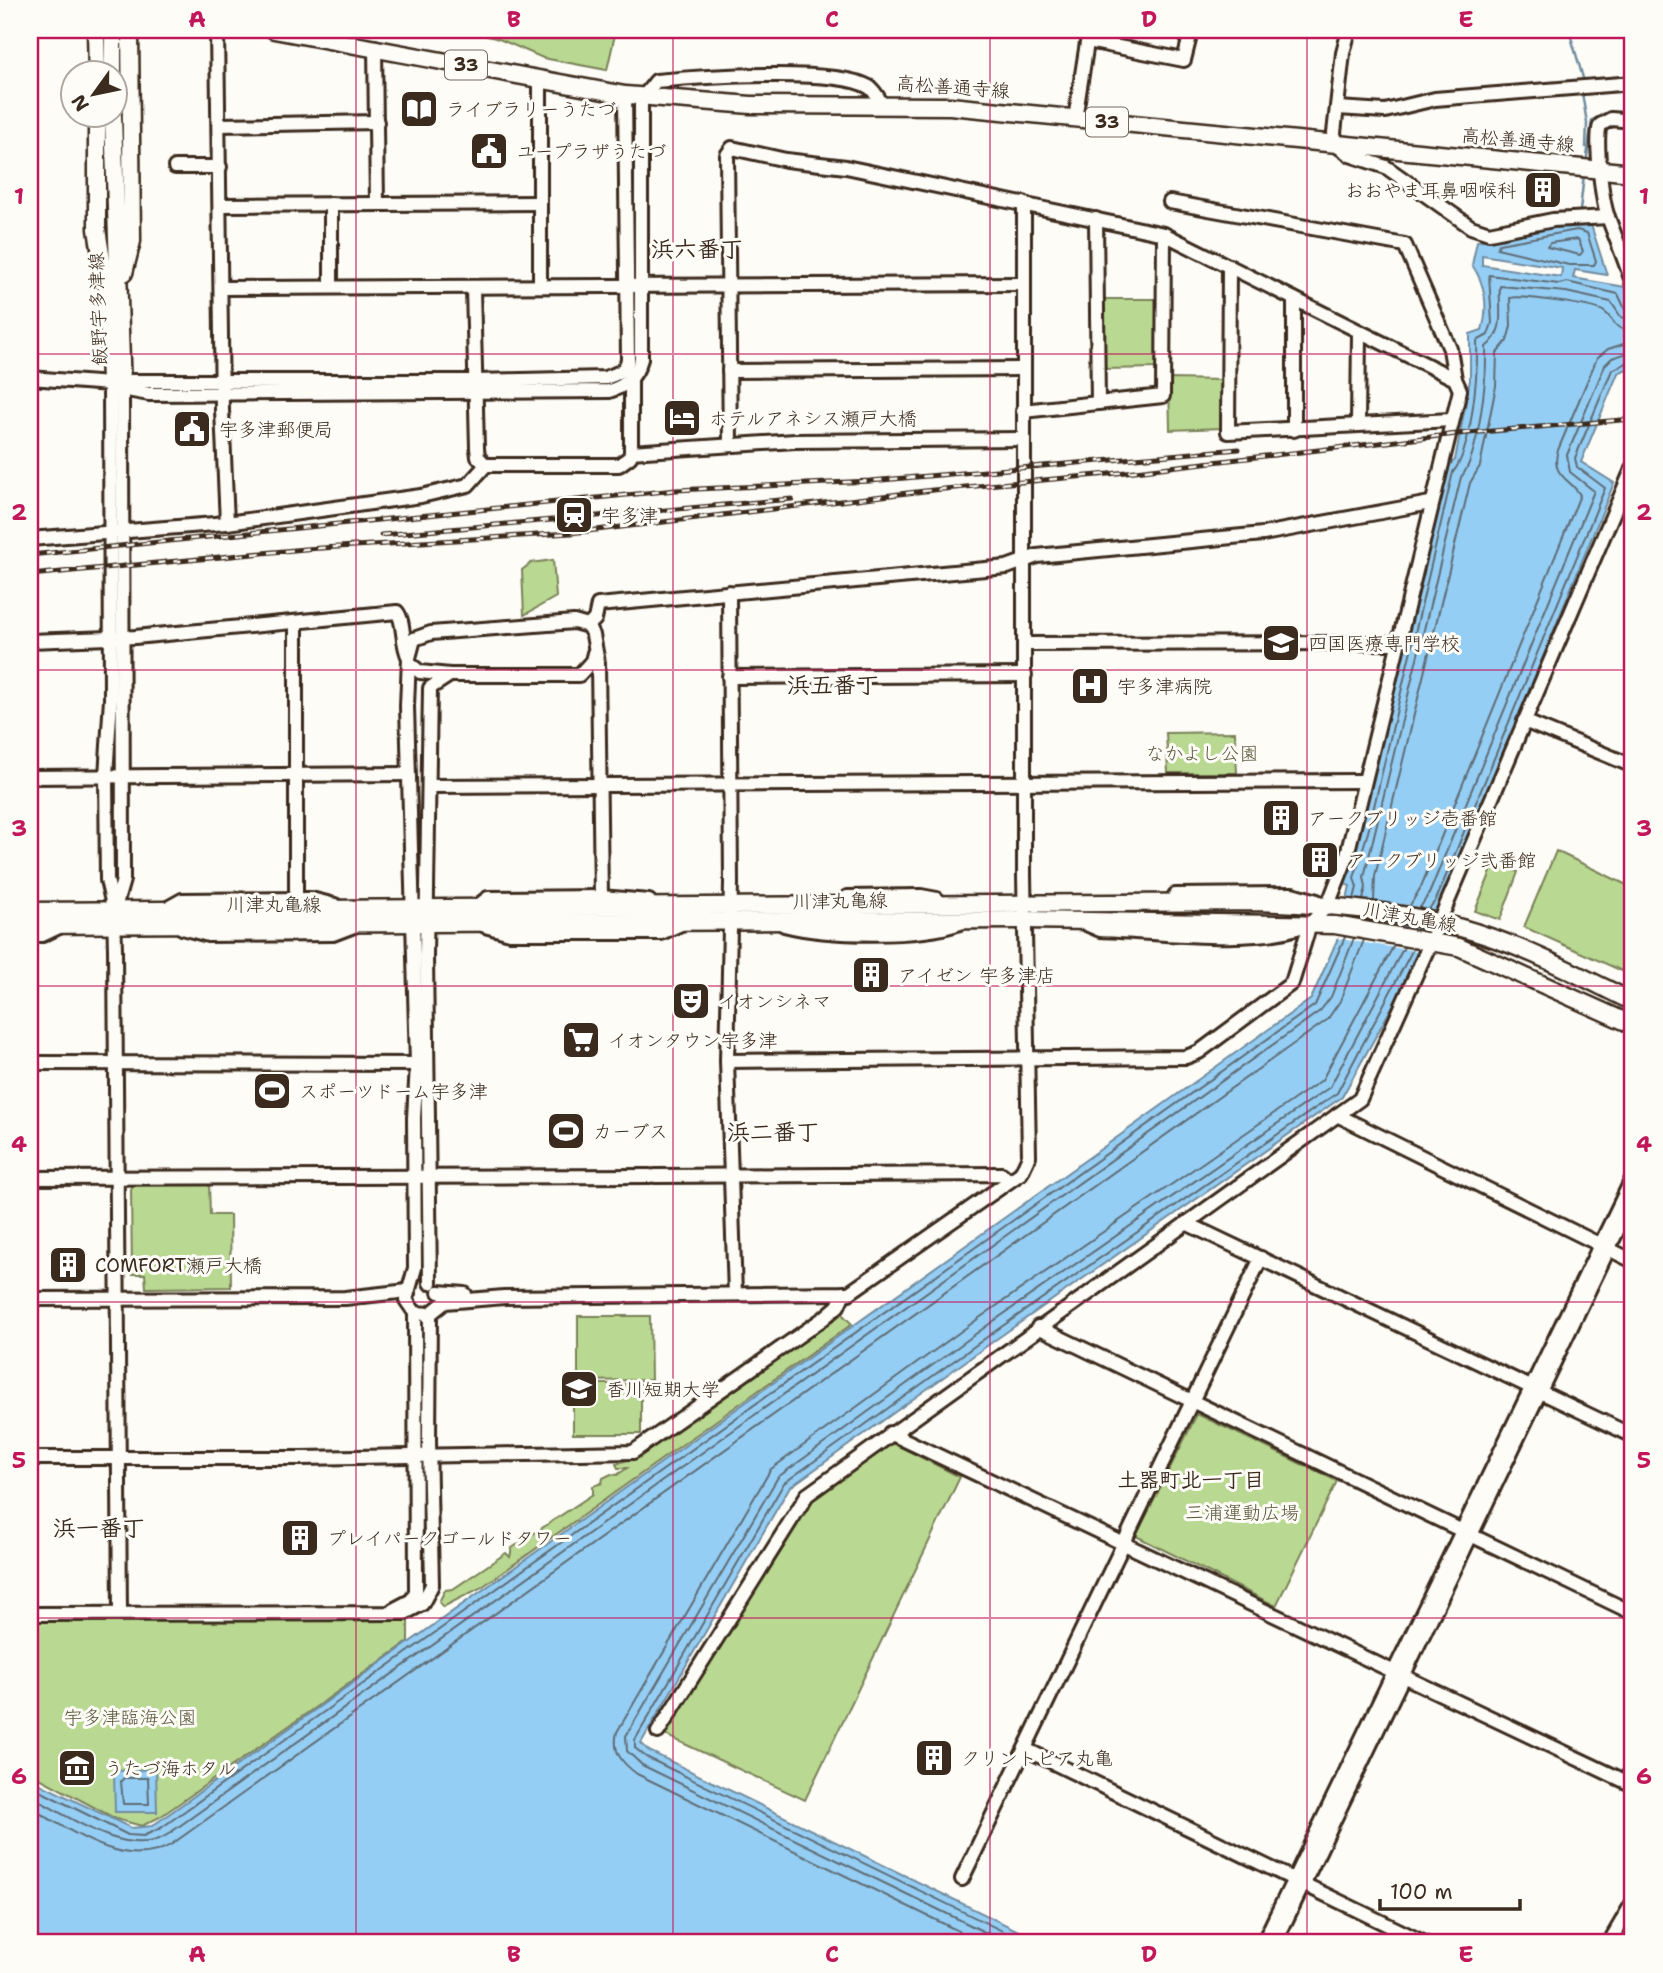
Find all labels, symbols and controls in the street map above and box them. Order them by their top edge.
text: A [188,4,206,34]
text: B [507,4,521,34]
text: C [825,4,839,34]
text: D [1141,4,1157,34]
text: E [1458,4,1474,34]
road number: 33 [445,51,487,80]
north arrow [60,60,130,130]
street label: 高松善通寺線 [895,71,1011,103]
library icon: ライブラリーうたづ [398,88,440,130]
text: N [66,90,95,116]
place label: ライブラリーうたづ [446,97,616,122]
road number: 33 [1086,107,1128,136]
street label: 高松善通寺線 [1460,123,1576,157]
public building icon: ユープラザうたづ [468,130,510,172]
place label: ユープラザうたづ [516,139,666,164]
building icon: おおやま耳鼻咽喉科 [1522,169,1564,211]
place label: おおやま耳鼻咽喉科 [1345,178,1516,203]
text: 1 [14,181,24,211]
text: 1 [1639,181,1649,211]
district label: 浜六番丁 [651,234,743,264]
street label: 飯野宇多津線 [84,252,112,366]
hotel icon: ホテルアネシス瀬戸大橋 [661,397,703,439]
place label: ホテルアネシス瀬戸大橋 [709,406,917,431]
public building icon: 宇多津郵便局 [171,408,213,450]
place label: 宇多津郵便局 [219,417,333,442]
station icon: 宇多津 [553,494,595,536]
text: 2 [11,497,27,527]
text: 2 [1636,497,1652,527]
place label: 宇多津 [601,503,658,528]
school or university icon: 四国医療専門学校 [1260,622,1302,664]
place label: 四国医療専門学校 [1308,631,1460,656]
hospital icon: 宇多津病院 [1069,665,1111,707]
district label: 浜五番丁 [787,670,879,700]
place label: 宇多津病院 [1117,674,1212,699]
park label: なかよし公園 [1145,741,1259,766]
building icon: アークブリッジ壱番館 [1260,797,1302,839]
place label: アークブリッジ壱番館 [1308,806,1497,831]
text: 3 [11,813,27,843]
text: 3 [1636,813,1652,843]
building icon: アークブリッジ弐番館 [1299,839,1341,881]
place label: アークブリッジ弐番館 [1347,848,1536,873]
street label: 川津丸亀線 [792,888,888,914]
street label: 川津丸亀線 [226,892,322,917]
street label: 川津丸亀線 [1361,896,1459,938]
building icon: アイゼン 宇多津店 [850,954,892,996]
place label: アイゼン 宇多津店 [898,963,1055,988]
theatre icon: イオンシネマ [670,980,712,1022]
place label: イオンシネマ [718,989,831,1014]
supermarket icon: イオンタウン宇多津 [560,1019,602,1061]
place label: イオンタウン宇多津 [608,1028,777,1053]
sports icon: スポーツドーム宇多津 [251,1070,293,1112]
place label: スポーツドーム宇多津 [299,1079,488,1104]
sports icon: カーブス [545,1110,587,1152]
district label: 浜二番丁 [727,1117,819,1147]
place label: カーブス [593,1119,668,1144]
text: 4 [11,1129,27,1159]
text: 4 [1636,1129,1652,1159]
building icon: COMFORT瀬戸大橋 [47,1244,89,1286]
place label: COMFORT瀬戸大橋 [95,1253,262,1278]
school or university icon: 香川短期大学 [558,1368,600,1410]
place label: 香川短期大学 [606,1377,720,1402]
text: 5 [12,1445,26,1475]
text: 5 [1637,1445,1651,1475]
district label: 土器町北一丁目 [1118,1466,1265,1494]
park label: 三浦運動広場 [1185,1500,1299,1525]
district label: 浜一番丁 [53,1513,145,1543]
building icon: プレイパークゴールドタワー [279,1517,321,1559]
place label: プレイパークゴールドタワー [327,1526,572,1551]
park label: 宇多津臨海公園 [63,1705,197,1730]
building icon: クリントピア丸亀 [913,1737,955,1779]
place label: クリントピア丸亀 [961,1746,1113,1771]
museum icon: うたづ海ホタル [56,1747,98,1789]
place label: うたづ海ホタル [104,1756,237,1781]
text: 6 [11,1761,27,1791]
text: 6 [1636,1761,1652,1791]
scale bar [1380,1868,1520,1912]
text: 100 m [1390,1878,1453,1906]
text: A [188,1939,206,1969]
text: B [507,1939,521,1969]
text: C [825,1939,839,1969]
text: D [1141,1939,1157,1969]
text: E [1458,1939,1474,1969]

